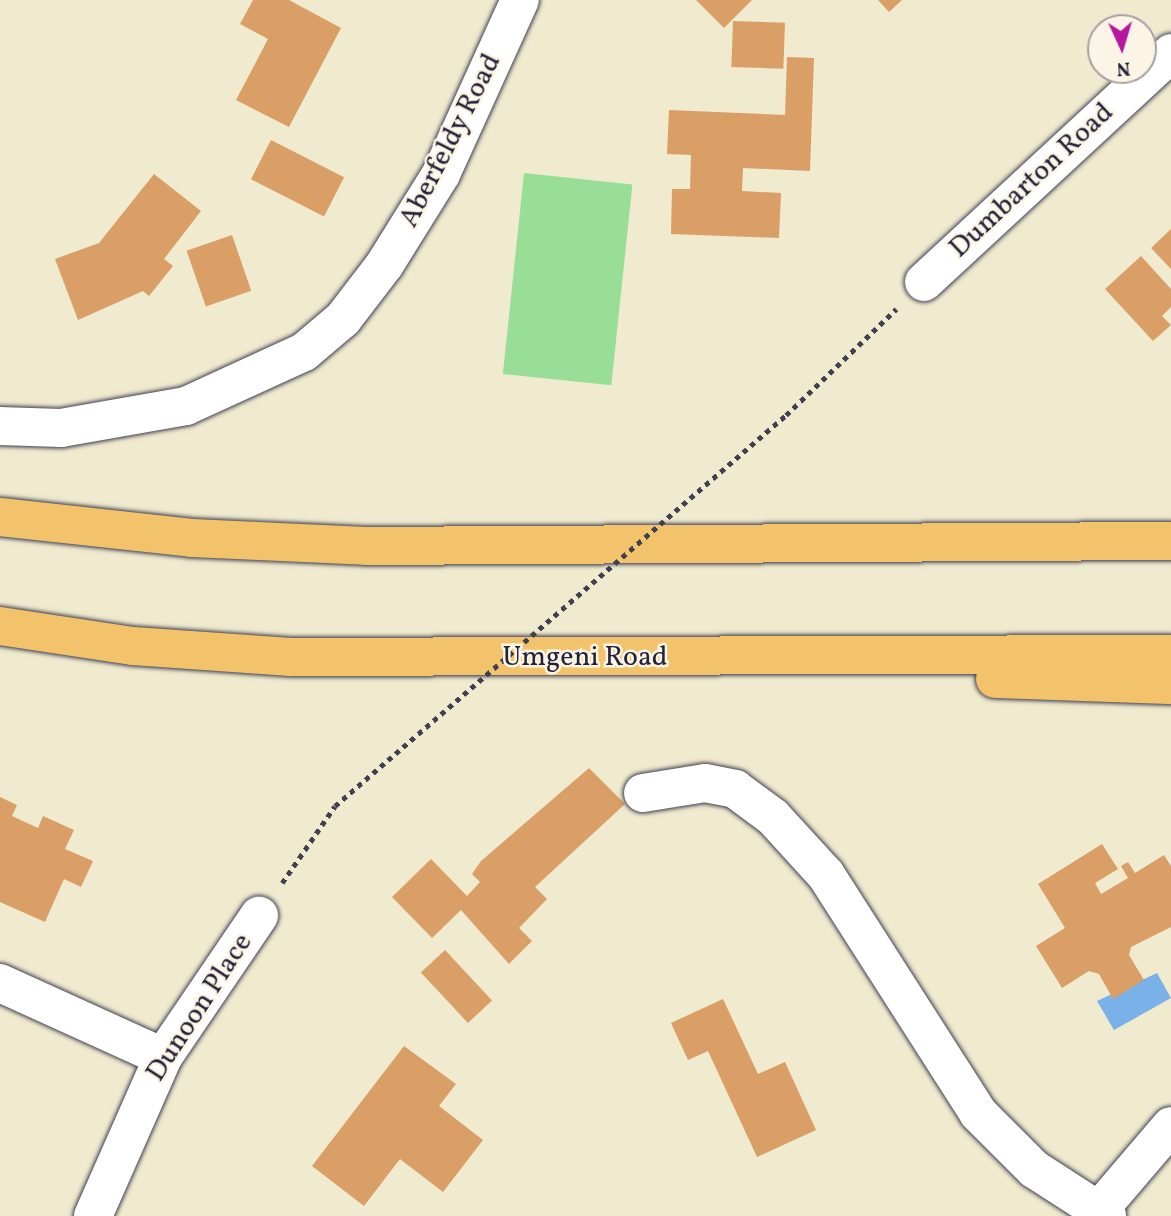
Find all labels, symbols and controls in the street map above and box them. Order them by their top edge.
north arrow [1087,14,1157,84]
street label: Aberfeldy Road [393,48,509,234]
text: N [1116,55,1131,81]
street label: Dumbarton Road [943,96,1121,266]
street label: Umgeni Road [502,641,668,675]
street label: Dunoon Place [140,928,260,1088]

